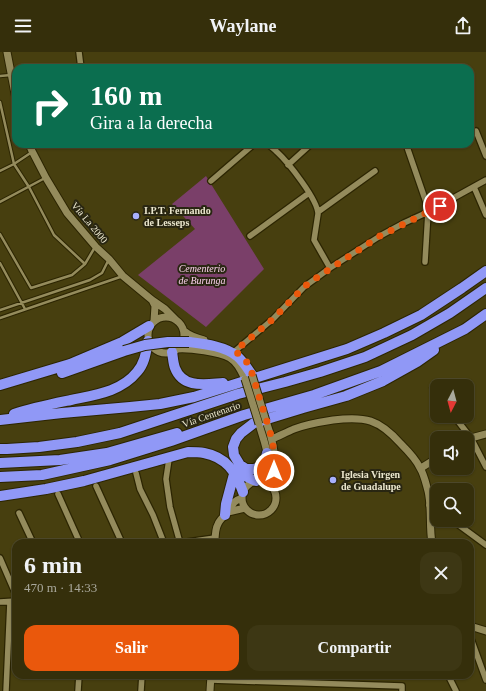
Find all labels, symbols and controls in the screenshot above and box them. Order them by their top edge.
icon: menu [12,15,34,37]
icon: share [452,15,474,37]
text: Waylane [209,16,277,36]
icon: right [24,80,76,132]
text: 160 m [90,80,162,111]
text: Gira a la derecha [90,113,212,133]
pin [423,189,457,223]
icon: arrive [429,195,451,217]
street label: Vía La 2000 [69,200,110,245]
place label: I.P.T. Fernando de Lesseps [144,205,211,228]
marker: I.P.T. Fernando de Lesseps [131,211,141,221]
park label: Cementerio de Burunga [179,263,225,286]
north arrow [430,379,474,423]
map controls [430,379,474,527]
street label: Vía Centenario [181,399,242,430]
button: sound [430,431,474,475]
position arrow [253,450,295,492]
place label: Iglesia Virgen de Guadalupe [341,469,401,492]
marker: Iglesia Virgen de Guadalupe [328,475,338,485]
button: search [430,483,474,527]
text: 6 min [24,552,82,578]
button: close [420,552,462,594]
text: 470 m · 14:33 [24,580,97,595]
button: Salir [24,625,239,671]
button: Compartir [247,625,462,671]

